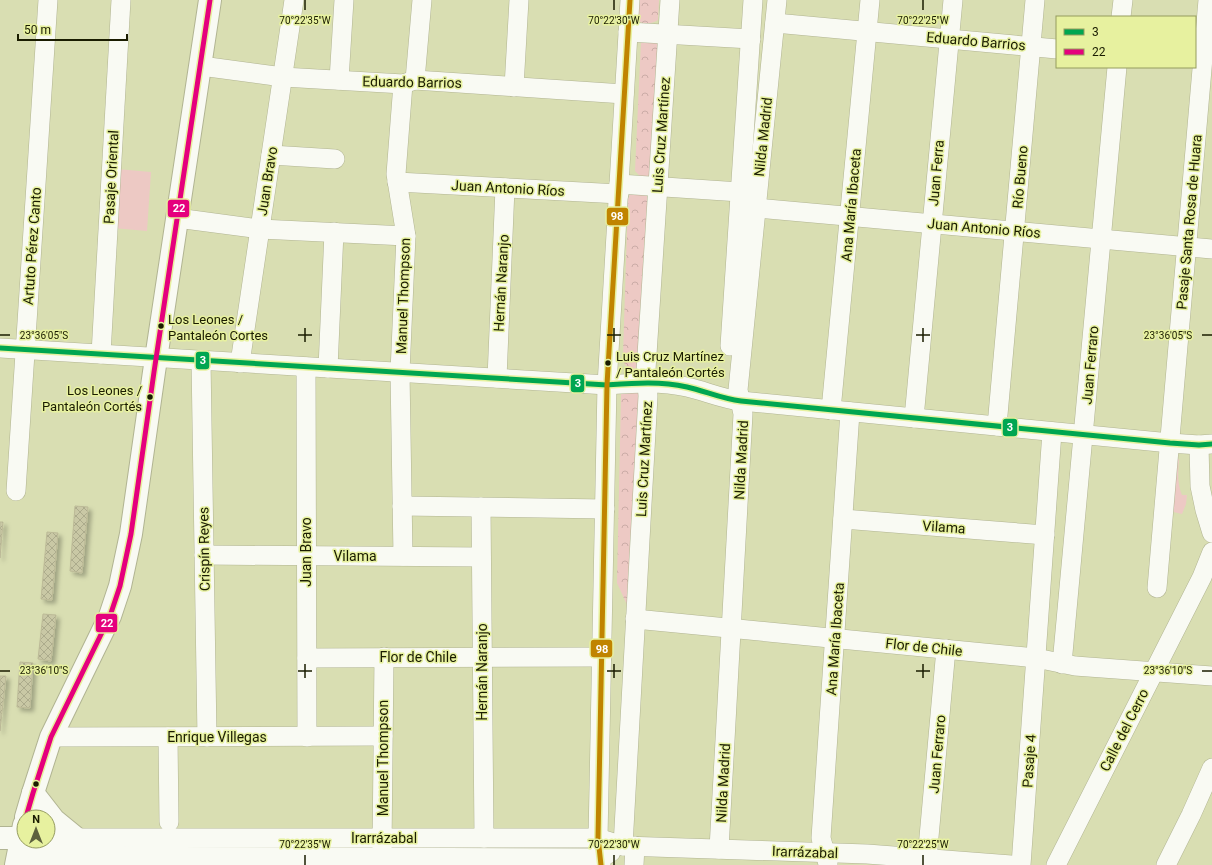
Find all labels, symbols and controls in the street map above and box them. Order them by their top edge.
text: 70°22'35"W [279,15,331,26]
text: 70°22'30"W [588,15,640,26]
text: 70°22'25"W [897,15,949,26]
scale bar [18,16,127,42]
legend [1056,16,1196,68]
text: 50 m [24,23,51,37]
text: 3 [1092,25,1099,39]
street label: Eduardo Barrios [926,29,1026,53]
text: 22 [1092,45,1106,59]
street label: Eduardo Barrios [362,73,462,91]
street label: Luis Cruz Martínez [649,76,673,193]
street label: Nilda Madrid [751,97,775,177]
street label: Pasaje Oriental [101,130,121,224]
street label: Pasaje Santa Rosa de Huara [1173,134,1205,310]
street label: Juan Ferra [925,139,947,207]
street label: Juan Bravo [254,145,280,217]
street label: Río Bueno [1009,145,1031,209]
street label: Ana María Ibaceta [838,148,864,262]
street label: Juan Antonio Ríos [451,177,565,199]
street label: Artuto Pérez Canto [20,187,44,305]
line badge: 22 [167,199,190,218]
text: 22 [173,202,185,215]
line badge: 98 [606,207,629,226]
text: 98 [611,210,623,223]
street label: Juan Antonio Ríos [927,215,1041,241]
street label: Hernán Naranjo [490,234,512,332]
street label: Manuel Thompson [393,238,413,354]
place label: Los Leones / Pantaleón Cortes [168,312,268,343]
marker: Los Leones / Pantaleón Cortes [156,321,166,331]
street label: Juan Ferraro [1079,325,1101,405]
text: 23°36'05"S [20,330,68,341]
text: 23°36'05"S [1144,330,1192,341]
place label: Luis Cruz Martínez / Pantaleón Cortés [616,349,725,380]
line badge: 3 [195,351,210,370]
text: 3 [200,354,206,367]
marker: Luis Cruz Martínez / Pantaleón Cortés [603,358,613,368]
line badge: 3 [570,374,585,393]
text: 3 [575,377,581,390]
place label: Los Leones / Pantaleón Cortés [42,383,142,414]
marker: Los Leones / Pantaleón Cortés [145,392,155,402]
street label: Luis Cruz Martínez [633,401,655,517]
line badge: 3 [1002,418,1018,437]
street label: Nilda Madrid [731,420,751,500]
text: 3 [1007,421,1013,434]
street label: Crispín Reyes [195,507,213,591]
street label: Juan Bravo [298,517,314,587]
street label: Vilama [922,518,966,536]
street label: Vilama [333,548,377,564]
street label: Ana María Ibaceta [823,582,847,696]
line badge: 22 [95,613,118,633]
text: 22 [101,617,113,630]
street label: Hernán Naranjo [474,623,490,721]
street label: Flor de Chile [885,635,963,659]
line badge: 98 [590,639,613,658]
text: 98 [596,643,608,656]
street label: Flor de Chile [379,649,457,665]
text: 23°36'10"S [20,665,68,676]
text: 23°36'10"S [1144,665,1192,676]
street label: Calle del Cerro [1096,686,1152,774]
street label: Manuel Thompson [375,700,391,816]
street label: Juan Ferraro [926,714,948,794]
street label: Enrique Villegas [167,729,267,745]
street label: Pasaje 4 [1019,734,1039,788]
street label: Nilda Madrid [713,743,733,823]
unlabelled marker [31,779,41,789]
north arrow [16,809,56,849]
text: N [32,813,40,826]
street label: Irarrázabal [351,830,417,846]
text: 70°22'35"W [279,839,331,850]
text: 70°22'30"W [588,839,640,850]
text: 70°22'25"W [897,839,949,850]
street label: Irarrázabal [772,843,838,861]

